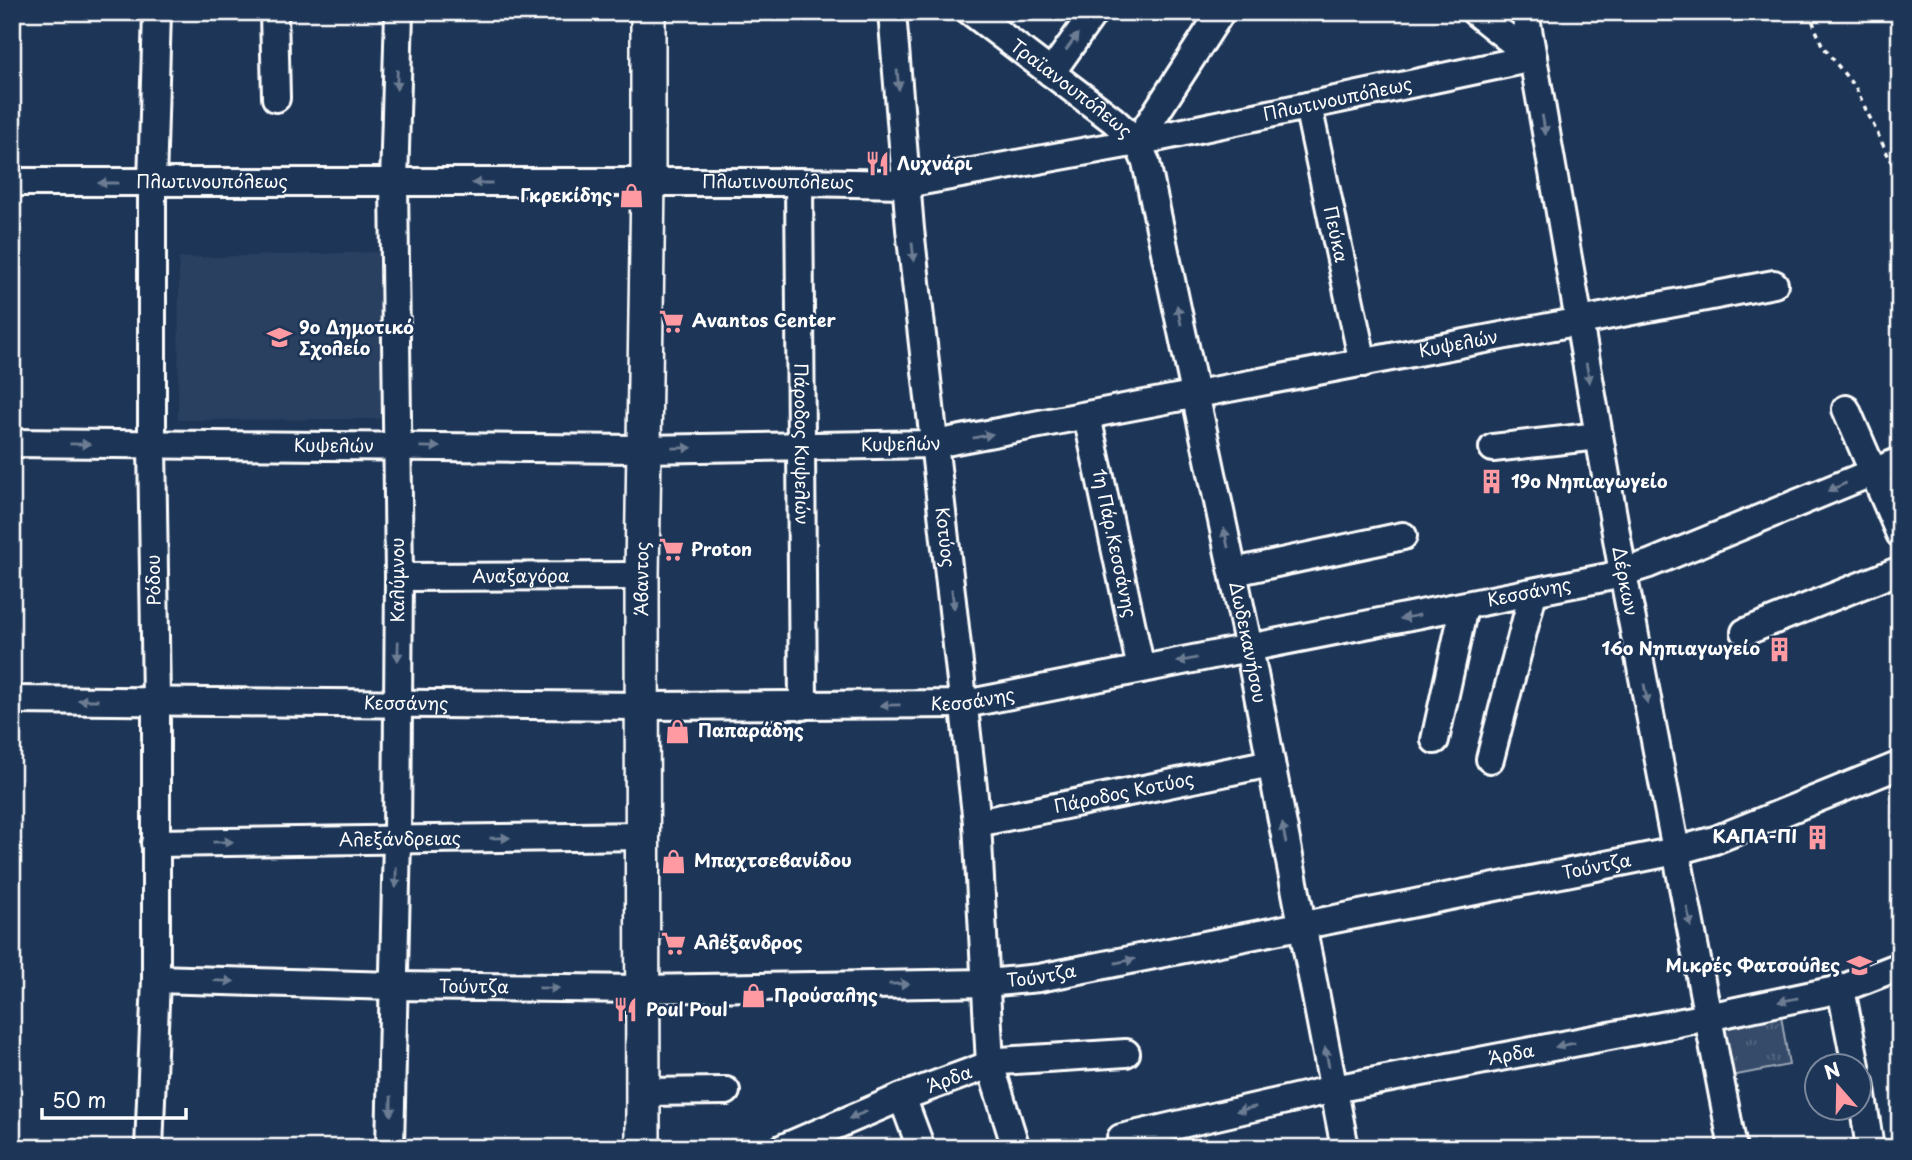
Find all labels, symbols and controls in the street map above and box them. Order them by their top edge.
street label: Τραϊανουπόλεως [1005,32,1139,143]
one-way arrow [1065,33,1079,51]
one-way arrow [893,69,904,91]
street label: Πλωτινουπόλεως [1261,69,1414,127]
one-way arrow [391,70,403,92]
one-way arrow [1539,114,1550,136]
place label: Λυχνάρι [897,149,973,176]
restaurant icon: Λυχνάρι [863,150,891,178]
street label: Πλωτινουπόλεως [136,167,288,194]
street label: Πλωτινουπόλεως [702,167,854,195]
one-way arrow [96,177,118,189]
one-way arrow [471,177,493,189]
place label: Γκρεκίδης [520,181,612,208]
shop icon: Γκρεκίδης [618,182,646,210]
street label: Πεύκα [1318,203,1356,265]
one-way arrow [908,241,919,263]
one-way arrow [1174,304,1185,326]
place label: Avantos Center [692,306,837,333]
supermarket icon: Avantos Center [658,307,686,335]
place label: 9ο Δημοτικό Σχολείο [299,313,414,361]
street label: Κυψελών [1416,322,1500,363]
school or university icon: 9ο Δημοτικό Σχολείο [265,324,293,352]
one-way arrow [1583,362,1594,384]
street label: Πάροδος Κυψελών [788,363,817,525]
street label: Κυψελών [861,428,943,457]
one-way arrow [972,430,994,441]
street label: Κυψελών [294,431,374,458]
one-way arrow [70,438,92,450]
one-way arrow [420,441,442,453]
one-way arrow [672,442,694,454]
street label: 1η Πάρ.Κεσσάνης [1087,466,1145,620]
place label: 19ο Νηπιαγωγείο [1511,467,1668,494]
building icon: 19ο Νηπιαγωγείο [1477,468,1505,496]
one-way arrow [1826,482,1847,493]
street label: Κοτύος [929,506,963,569]
one-way arrow [1221,527,1232,549]
place label: Proton [691,535,752,562]
supermarket icon: Proton [657,536,685,564]
street label: Καλύμνου [383,538,410,622]
street label: Άβαντος [627,541,655,616]
street label: Δέρκων [1607,544,1646,618]
street label: Ρόδου [139,554,166,606]
street label: Αναξαγόρα [472,561,570,589]
street label: Κεσσάνης [1484,570,1573,613]
street label: Δωδεκανήσου [1223,579,1274,705]
one-way arrow [947,589,958,611]
one-way arrow [1399,612,1421,623]
place label: 16ο Νηπιαγωγείο [1602,634,1760,661]
building icon: 16ο Νηπιαγωγείο [1766,635,1794,663]
one-way arrow [392,640,403,662]
one-way arrow [1175,654,1197,665]
street label: Κεσσάνης [930,679,1017,716]
one-way arrow [1640,683,1651,705]
street label: Κεσσάνης [363,688,449,716]
one-way arrow [76,694,98,706]
one-way arrow [879,699,901,711]
place label: Παπαράδης [698,716,804,743]
shop icon: Παπαράδης [664,717,692,745]
street label: Πάροδος Κοτύος [1051,764,1196,819]
one-way arrow [1279,822,1290,844]
place label: ΚΑΠΑ-ΠΙ [1713,822,1797,849]
building icon: ΚΑΠΑ-ΠΙ [1803,823,1831,851]
street label: Αλεξάνδρειας [339,824,461,852]
one-way arrow [489,832,511,844]
one-way arrow [213,836,235,848]
street label: Τούντζα [1559,845,1634,885]
place label: Μπαχτσεβανίδου [694,846,852,873]
shop icon: Μπαχτσεβανίδου [660,847,688,875]
one-way arrow [390,868,402,890]
one-way arrow [1683,906,1694,928]
place label: Αλέξανδρος [694,928,803,955]
supermarket icon: Αλέξανδρος [660,929,688,957]
place label: Μικρές Φατσούλες [1666,951,1840,978]
school or university icon: Μικρές Φατσούλες [1846,952,1874,980]
one-way arrow [1114,955,1136,966]
street label: Τούντζα [1005,956,1078,993]
street label: Τούντζα [439,972,509,999]
one-way arrow [213,975,235,986]
one-way arrow [889,979,911,990]
place label: Προύσαλης [774,981,878,1008]
one-way arrow [539,982,561,994]
shop icon: Προύσαλης [740,982,768,1010]
place label: Poul Poul [646,995,727,1022]
one-way arrow [1777,995,1799,1006]
restaurant icon: Poul Poul [612,996,640,1024]
street label: Άρδα [1486,1036,1536,1071]
one-way arrow [1554,1039,1576,1050]
one-way arrow [1322,1046,1333,1068]
north arrow [1804,1052,1874,1122]
text: N [1820,1054,1844,1086]
street label: Άρδα [922,1057,975,1099]
scale bar [42,1076,186,1120]
text: 50 m [52,1083,106,1115]
one-way arrow [385,1095,397,1117]
one-way arrow [1235,1104,1257,1115]
one-way arrow [848,1110,869,1121]

